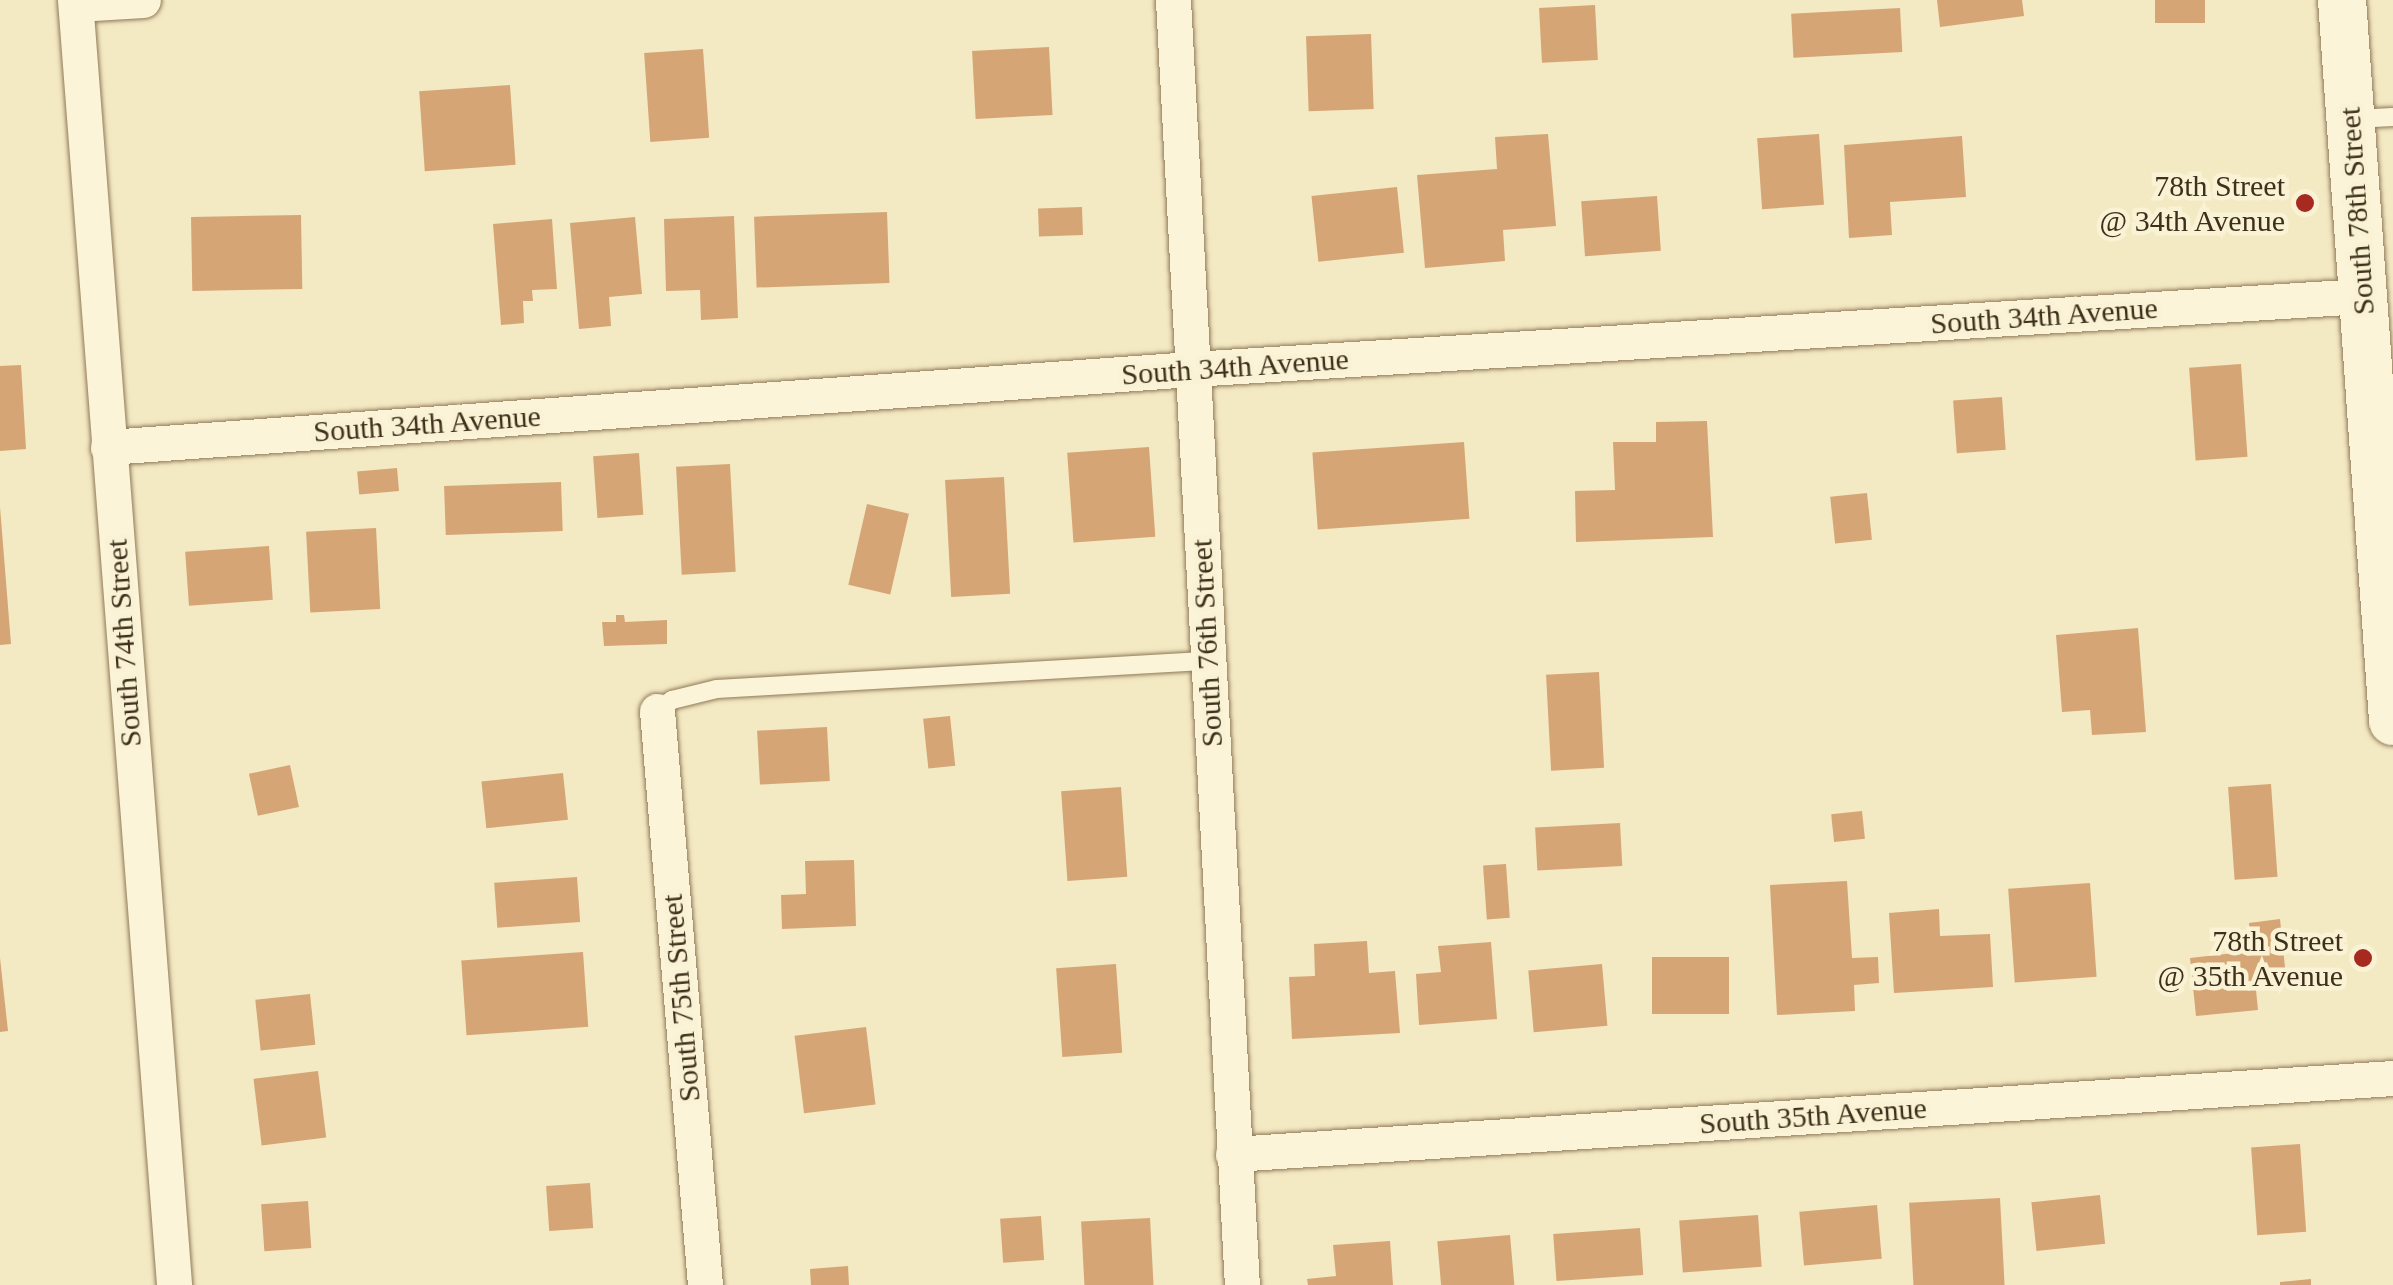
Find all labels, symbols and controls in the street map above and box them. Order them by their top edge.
street label: South 78th Street [2332,106,2382,316]
place label: 78th Street @ 34th Avenue [2098,168,2285,238]
marker: 78th Street @ 34th Avenue [2294,192,2316,214]
street label: South 34th Avenue [1928,290,2160,342]
street label: South 34th Avenue [1119,341,1351,393]
street label: South 34th Avenue [311,398,543,450]
street label: South 74th Street [99,538,149,748]
street label: South 76th Street [1184,538,1230,748]
street label: South 75th Street [654,893,708,1103]
place label: 78th Street @ 35th Avenue [2156,923,2343,994]
marker: 78th Street @ 35th Avenue [2352,947,2374,969]
street label: South 35th Avenue [1697,1090,1929,1142]

